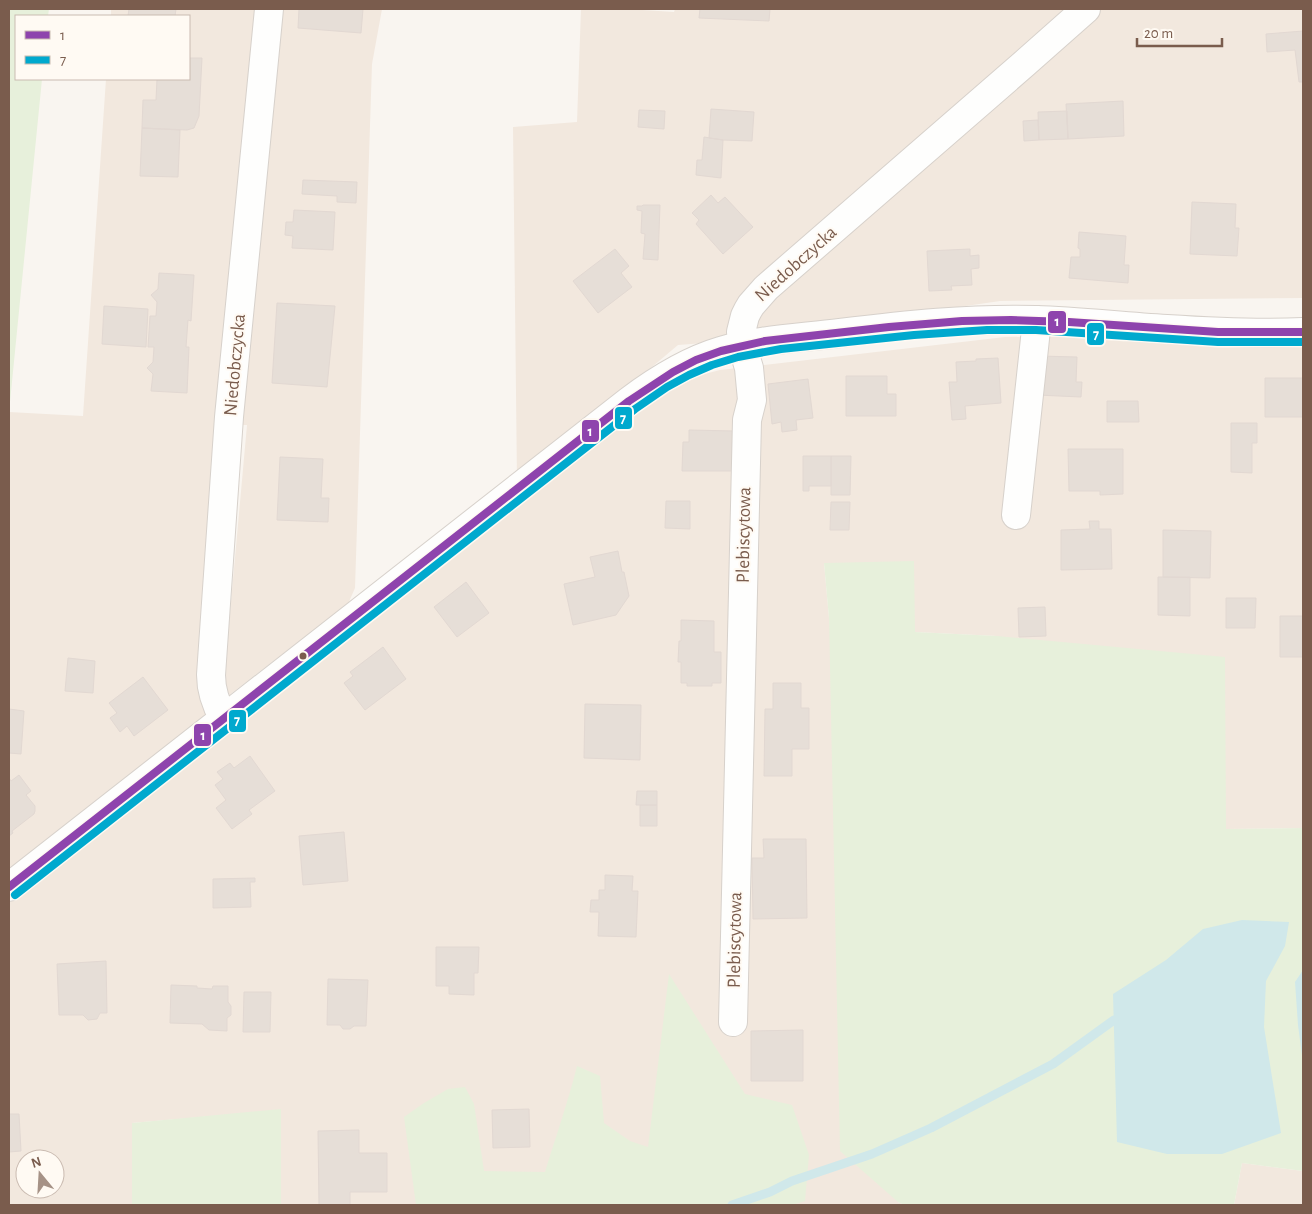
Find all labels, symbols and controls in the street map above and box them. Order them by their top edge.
legend [15,15,190,80]
scale bar [1137,15,1222,47]
text: 20 m [1144,26,1173,41]
text: 1 [60,28,65,43]
text: 7 [60,53,66,68]
street label: Niedobczycka [752,222,841,305]
line badge: 1 [1047,310,1067,334]
street label: Niedobczycka [221,313,249,417]
text: 1 [1054,315,1060,329]
line badge: 7 [1086,322,1105,346]
text: 7 [1093,328,1099,342]
line badge: 7 [614,406,633,430]
text: 7 [620,412,626,426]
line badge: 1 [581,419,600,443]
text: 1 [587,425,593,439]
street label: Plebiscytowa [734,486,754,583]
unlabelled marker [298,651,308,661]
line badge: 7 [228,709,247,733]
text: 7 [234,714,240,728]
line badge: 1 [193,723,212,747]
text: 1 [200,729,206,743]
street label: Plebiscytowa [725,891,745,988]
north arrow [15,1149,65,1199]
text: N [29,1154,43,1171]

